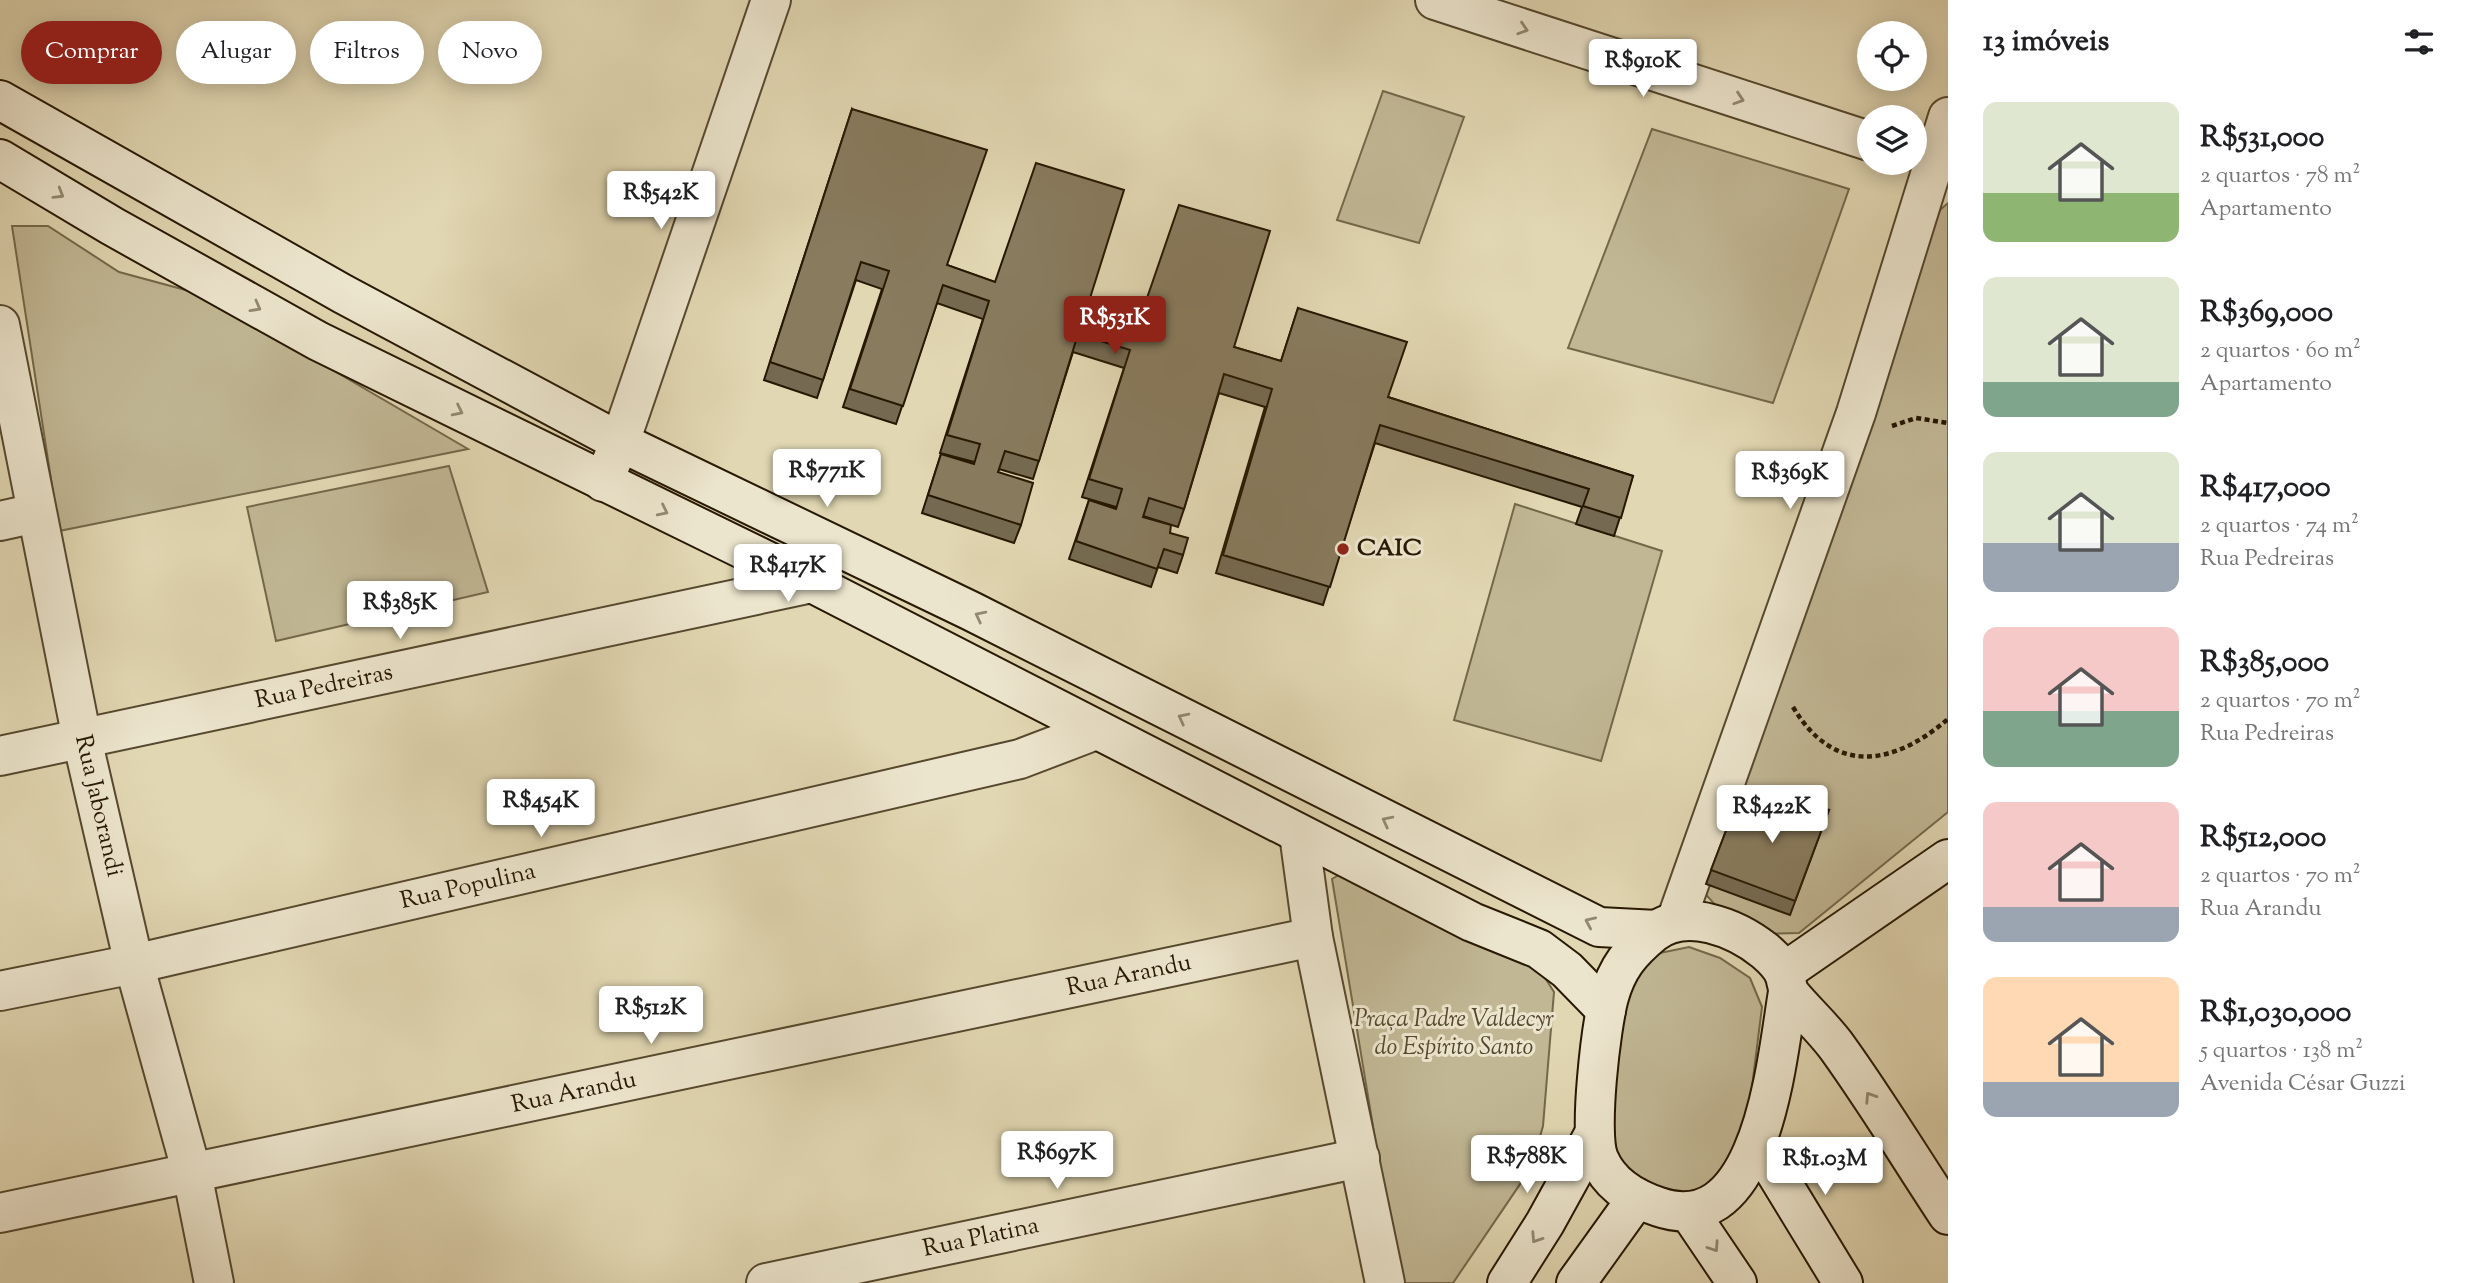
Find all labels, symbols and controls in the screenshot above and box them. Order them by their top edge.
one-way arrow [1516,20,1528,35]
chip: Comprar [21,21,162,84]
chip: Alugar [176,21,296,84]
chip: Filtros [310,21,424,84]
chip: Novo [438,21,542,84]
map controls [1857,21,1927,175]
button: locate [1857,21,1927,91]
text: 13 imóveis [1983,21,2109,64]
icon: filters [2400,23,2438,61]
pin: R$910K [1586,40,1700,99]
text: R$910K [1605,45,1681,78]
one-way arrow [1732,91,1745,105]
button: layers [1857,105,1927,175]
text: R$531,000 [2200,117,2324,160]
icon: home [2039,130,2123,214]
text: 2 quartos · 78 m² [2200,160,2360,193]
pin: R$542K [604,172,718,231]
text: R$542K [623,177,699,210]
one-way arrow [51,186,64,199]
text: Apartamento [2200,193,2332,226]
text: R$369,000 [2200,292,2333,335]
pin: R$531K [1058,296,1172,356]
one-way arrow [249,299,261,312]
text: R$531K [1080,302,1150,335]
icon: home [2039,305,2123,389]
text: 2 quartos · 60 m² [2200,335,2361,368]
text: Apartamento [2200,368,2332,401]
one-way arrow [451,402,463,416]
pin: R$771K [770,449,884,509]
pin: R$369K [1733,452,1847,511]
text: R$771K [789,455,865,488]
text: R$369K [1751,457,1829,490]
text: R$417,000 [2200,467,2331,510]
icon: home [2039,480,2123,564]
one-way arrow [656,503,668,517]
text: 2 quartos · 74 m² [2200,510,2359,543]
place label: CAIC [1357,532,1422,566]
marker: CAIC [1335,541,1351,557]
text: Rua Pedreiras [2200,543,2334,576]
pin: R$417K [731,544,845,604]
text: R$417K [750,550,826,583]
pin: R$385K [343,582,457,641]
text: R$385K [363,587,437,620]
one-way arrow [975,610,987,624]
text: R$385,000 [2200,642,2329,685]
icon: home [2039,655,2123,739]
street label: Rua Pedreiras [252,656,396,718]
text: 2 quartos · 70 m² [2200,685,2360,718]
one-way arrow [1178,713,1191,727]
text: Rua Pedreiras [2200,718,2334,751]
street label: Rua Jaborandi [65,732,131,881]
pin: R$454K [484,780,598,839]
text: R$454K [503,785,579,818]
pin: R$422K [1715,786,1829,845]
text: R$422K [1733,791,1811,824]
one-way arrow [1381,815,1394,829]
text: R$512,000 [2200,817,2326,860]
icon: home [2039,830,2123,914]
street label: Rua Populina [397,855,539,919]
text: 2 quartos · 70 m² [2200,860,2360,893]
text: Rua Arandu [2200,893,2321,926]
one-way arrow [1585,916,1597,930]
street label: Rua Arandu [1063,946,1195,1006]
pin: R$512K [594,986,708,1046]
text: R$512K [615,992,687,1025]
text: R$1,030,000 [2200,992,2351,1035]
park label: Praça Padre Valdecyr do Espírito Santo [1354,1003,1555,1065]
icon: home [2039,1005,2123,1089]
text: 5 quartos · 138 m² [2200,1035,2363,1068]
street label: Rua Arandu [508,1063,640,1123]
text: Avenida César Guzzi [2200,1068,2405,1101]
one-way arrow [1866,1092,1878,1105]
pin: R$697K [1000,1132,1114,1191]
pin: R$788K [1470,1136,1584,1195]
text: R$697K [1017,1137,1097,1170]
pin: R$1.03M [1760,1138,1890,1197]
text: R$788K [1487,1141,1567,1174]
text: R$1.03M [1783,1143,1867,1176]
street label: Rua Platina [920,1209,1042,1267]
one-way arrow [1532,1230,1544,1243]
one-way arrow [1706,1239,1718,1252]

